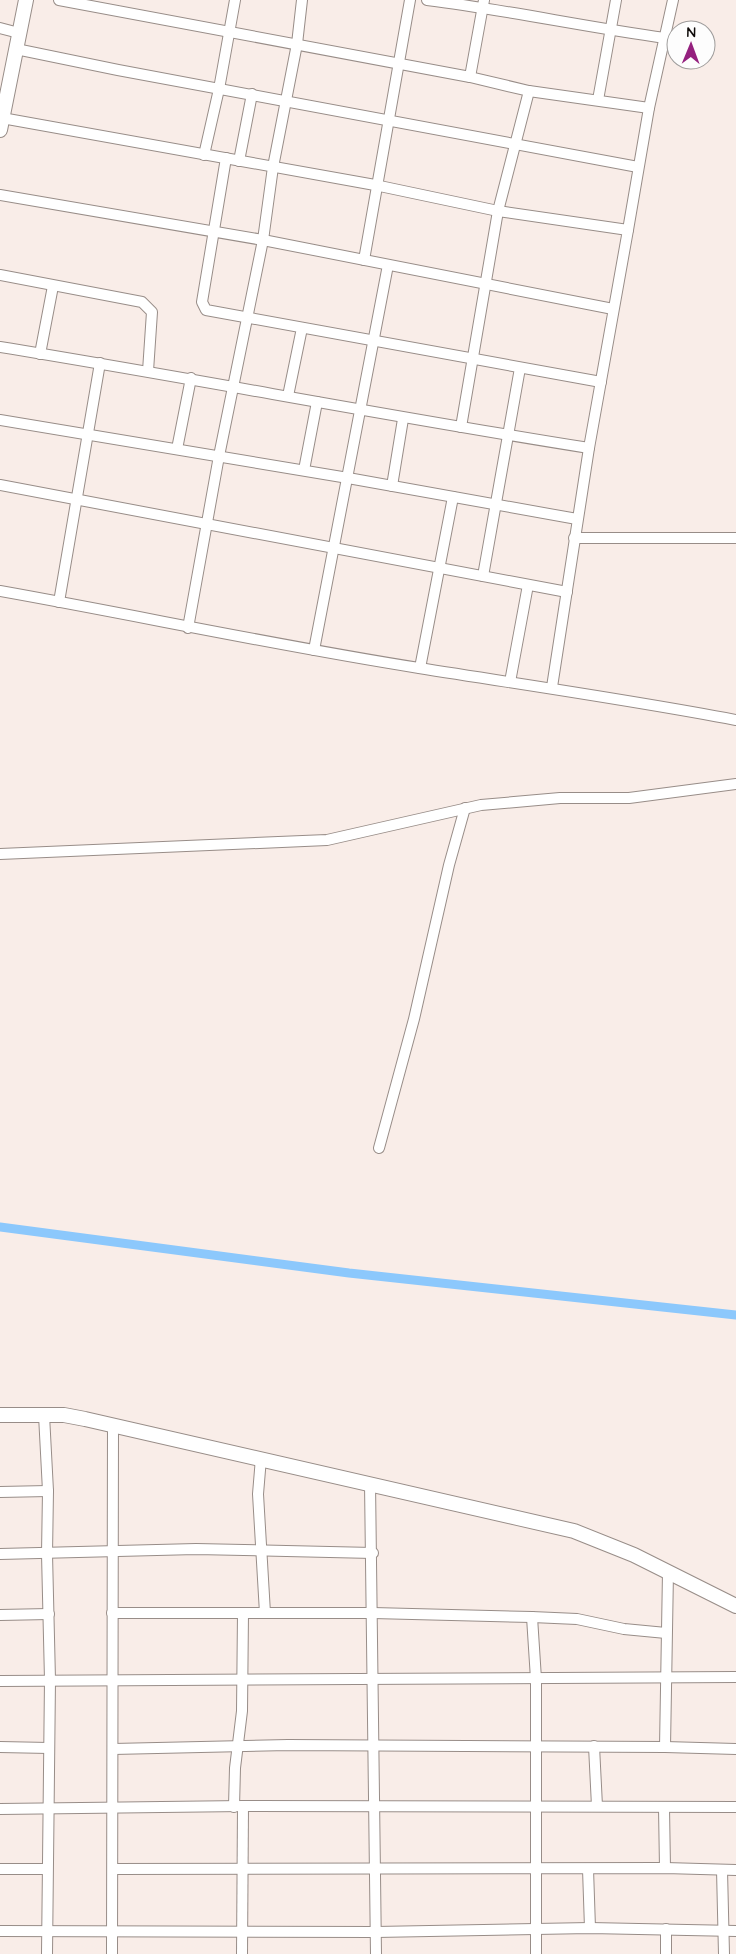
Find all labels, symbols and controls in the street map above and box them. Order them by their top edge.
north arrow [666,20,716,70]
text: N [686,23,697,41]

